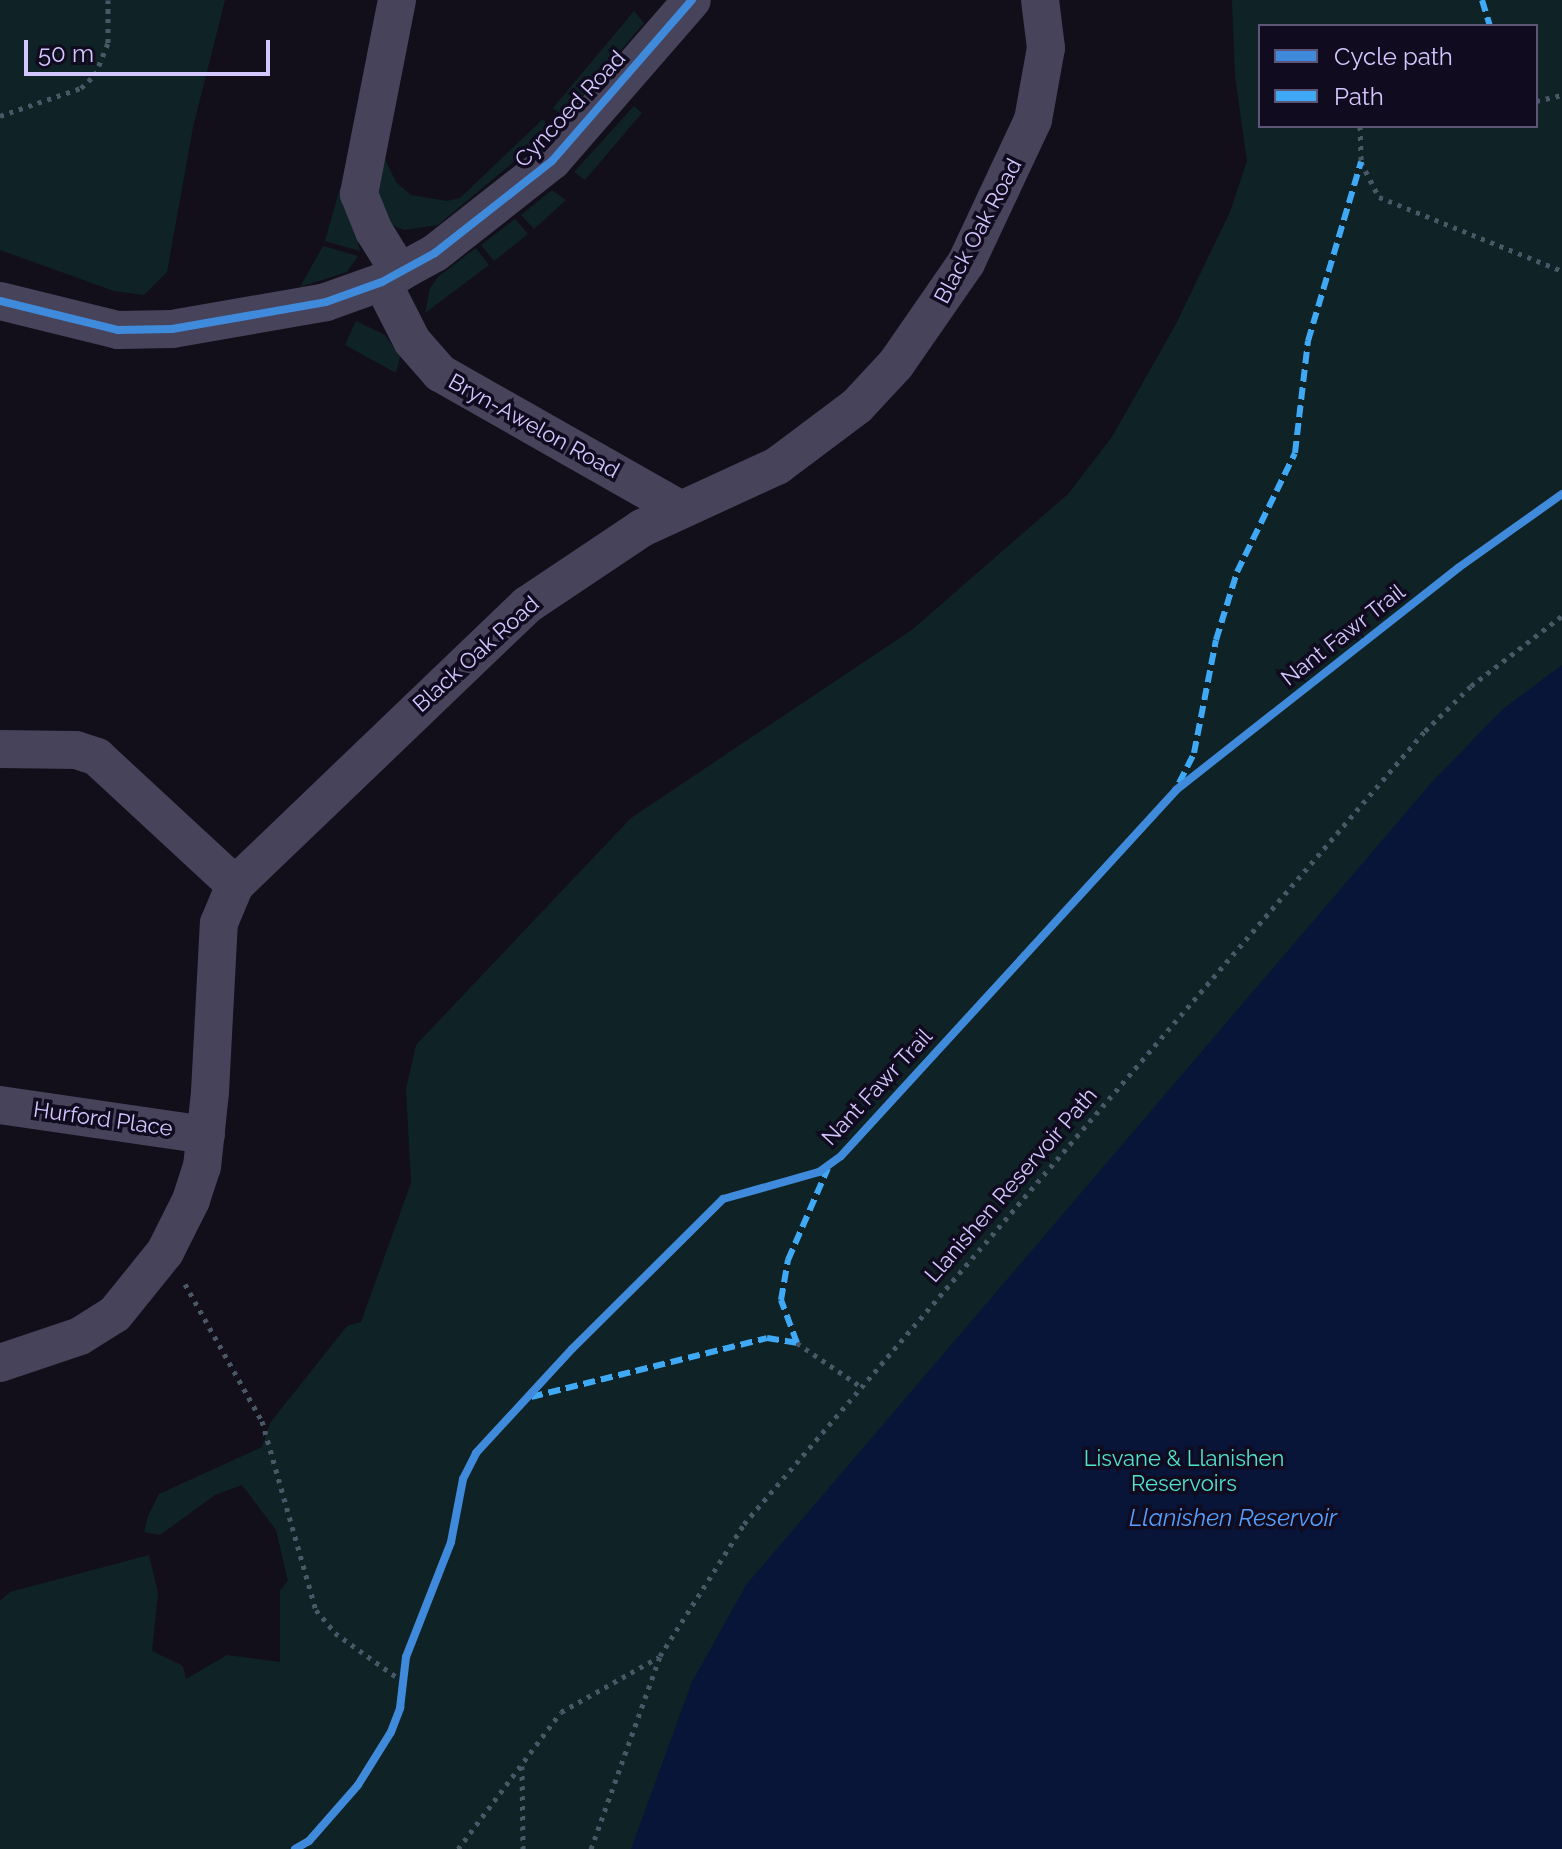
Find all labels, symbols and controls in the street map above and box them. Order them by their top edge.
scale bar [28,24,274,74]
legend [1258,24,1538,128]
text: 50 m [38,39,94,68]
text: Cycle path [1334,42,1453,71]
street label: Cyncoed Road [509,45,631,173]
text: Path [1334,82,1384,111]
street label: Black Oak Road [929,154,1027,308]
street label: Bryn-Awelon Road [444,368,624,484]
street label: Nant Fawr Trail [1275,578,1411,692]
street label: Black Oak Road [408,591,544,717]
street label: Nant Fawr Trail [816,1023,938,1151]
street label: Llanishen Reservoir Path [919,1082,1103,1288]
street label: Hurford Place [32,1096,174,1142]
park label: Lisvane & Llanishen Reservoirs [1084,1445,1284,1496]
water label: Llanishen Reservoir [1129,1504,1337,1532]

